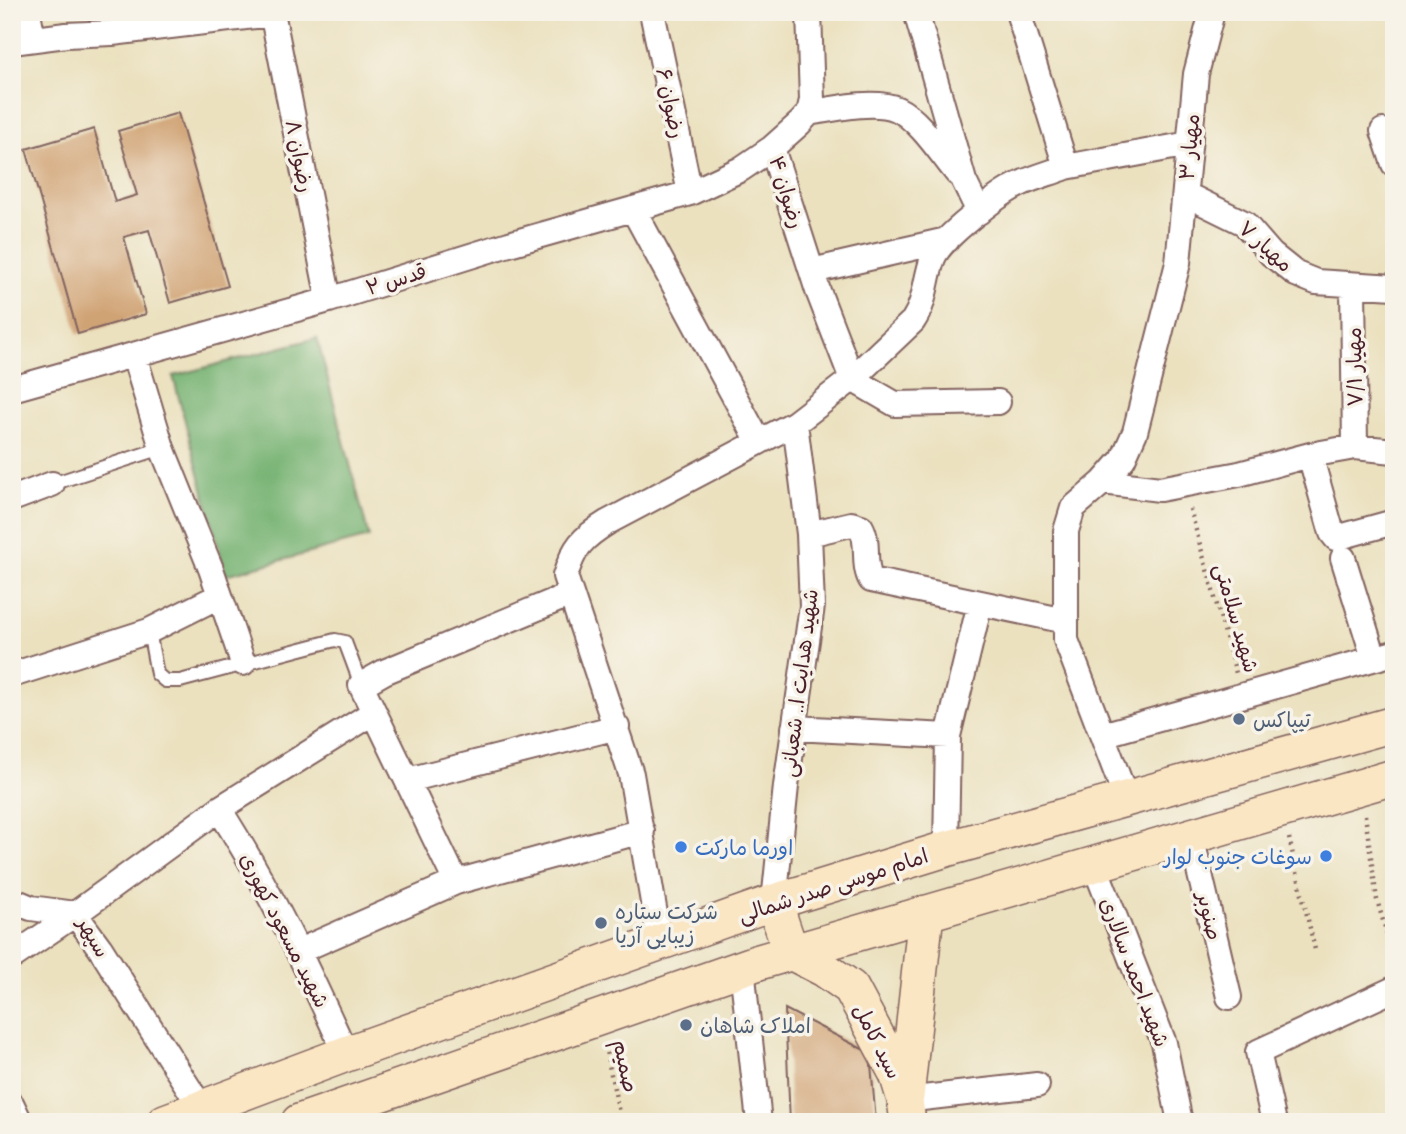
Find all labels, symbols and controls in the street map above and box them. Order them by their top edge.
street label: رضوان ۶ [650,65,692,141]
street label: مهیار ۳ [1173,113,1205,181]
street label: رضوان ۸ [280,117,320,195]
street label: رضوان ۴ [763,152,811,232]
street label: مهیار ۷ [1233,214,1299,278]
street label: قدس ۲ [362,257,430,301]
street label: مهیار ۷/۱ [1340,327,1368,407]
street label: شهید سلامتی [1208,560,1266,676]
street label: شهید هدایت ا.. شعبانی [774,587,825,779]
place label: تیپاکس [1253,706,1311,733]
marker: تیپاکس [1231,711,1247,727]
place label: اورما مارکت [695,834,793,861]
marker: اورما مارکت [673,839,689,855]
street label: امام موسی صدر شمالی [735,842,932,931]
place label: سوغات جنوب لوار [1162,843,1312,871]
street label: شهید مسعود کهوری [233,848,336,1013]
marker: سوغات جنوب لوار [1318,848,1334,864]
street label: صنوبر [1190,887,1229,943]
street label: شهید احمد سالاری [1094,893,1176,1051]
place label: شرکت ستاره زیبایی آریا [615,898,718,950]
street label: سپهر [71,910,116,962]
marker: شرکت ستاره زیبایی آریا [593,915,609,931]
street label: سید کامل [848,999,908,1083]
place label: املاک شاهان [700,1012,811,1039]
marker: املاک شاهان [678,1017,694,1033]
street label: صمیم [604,1037,645,1095]

